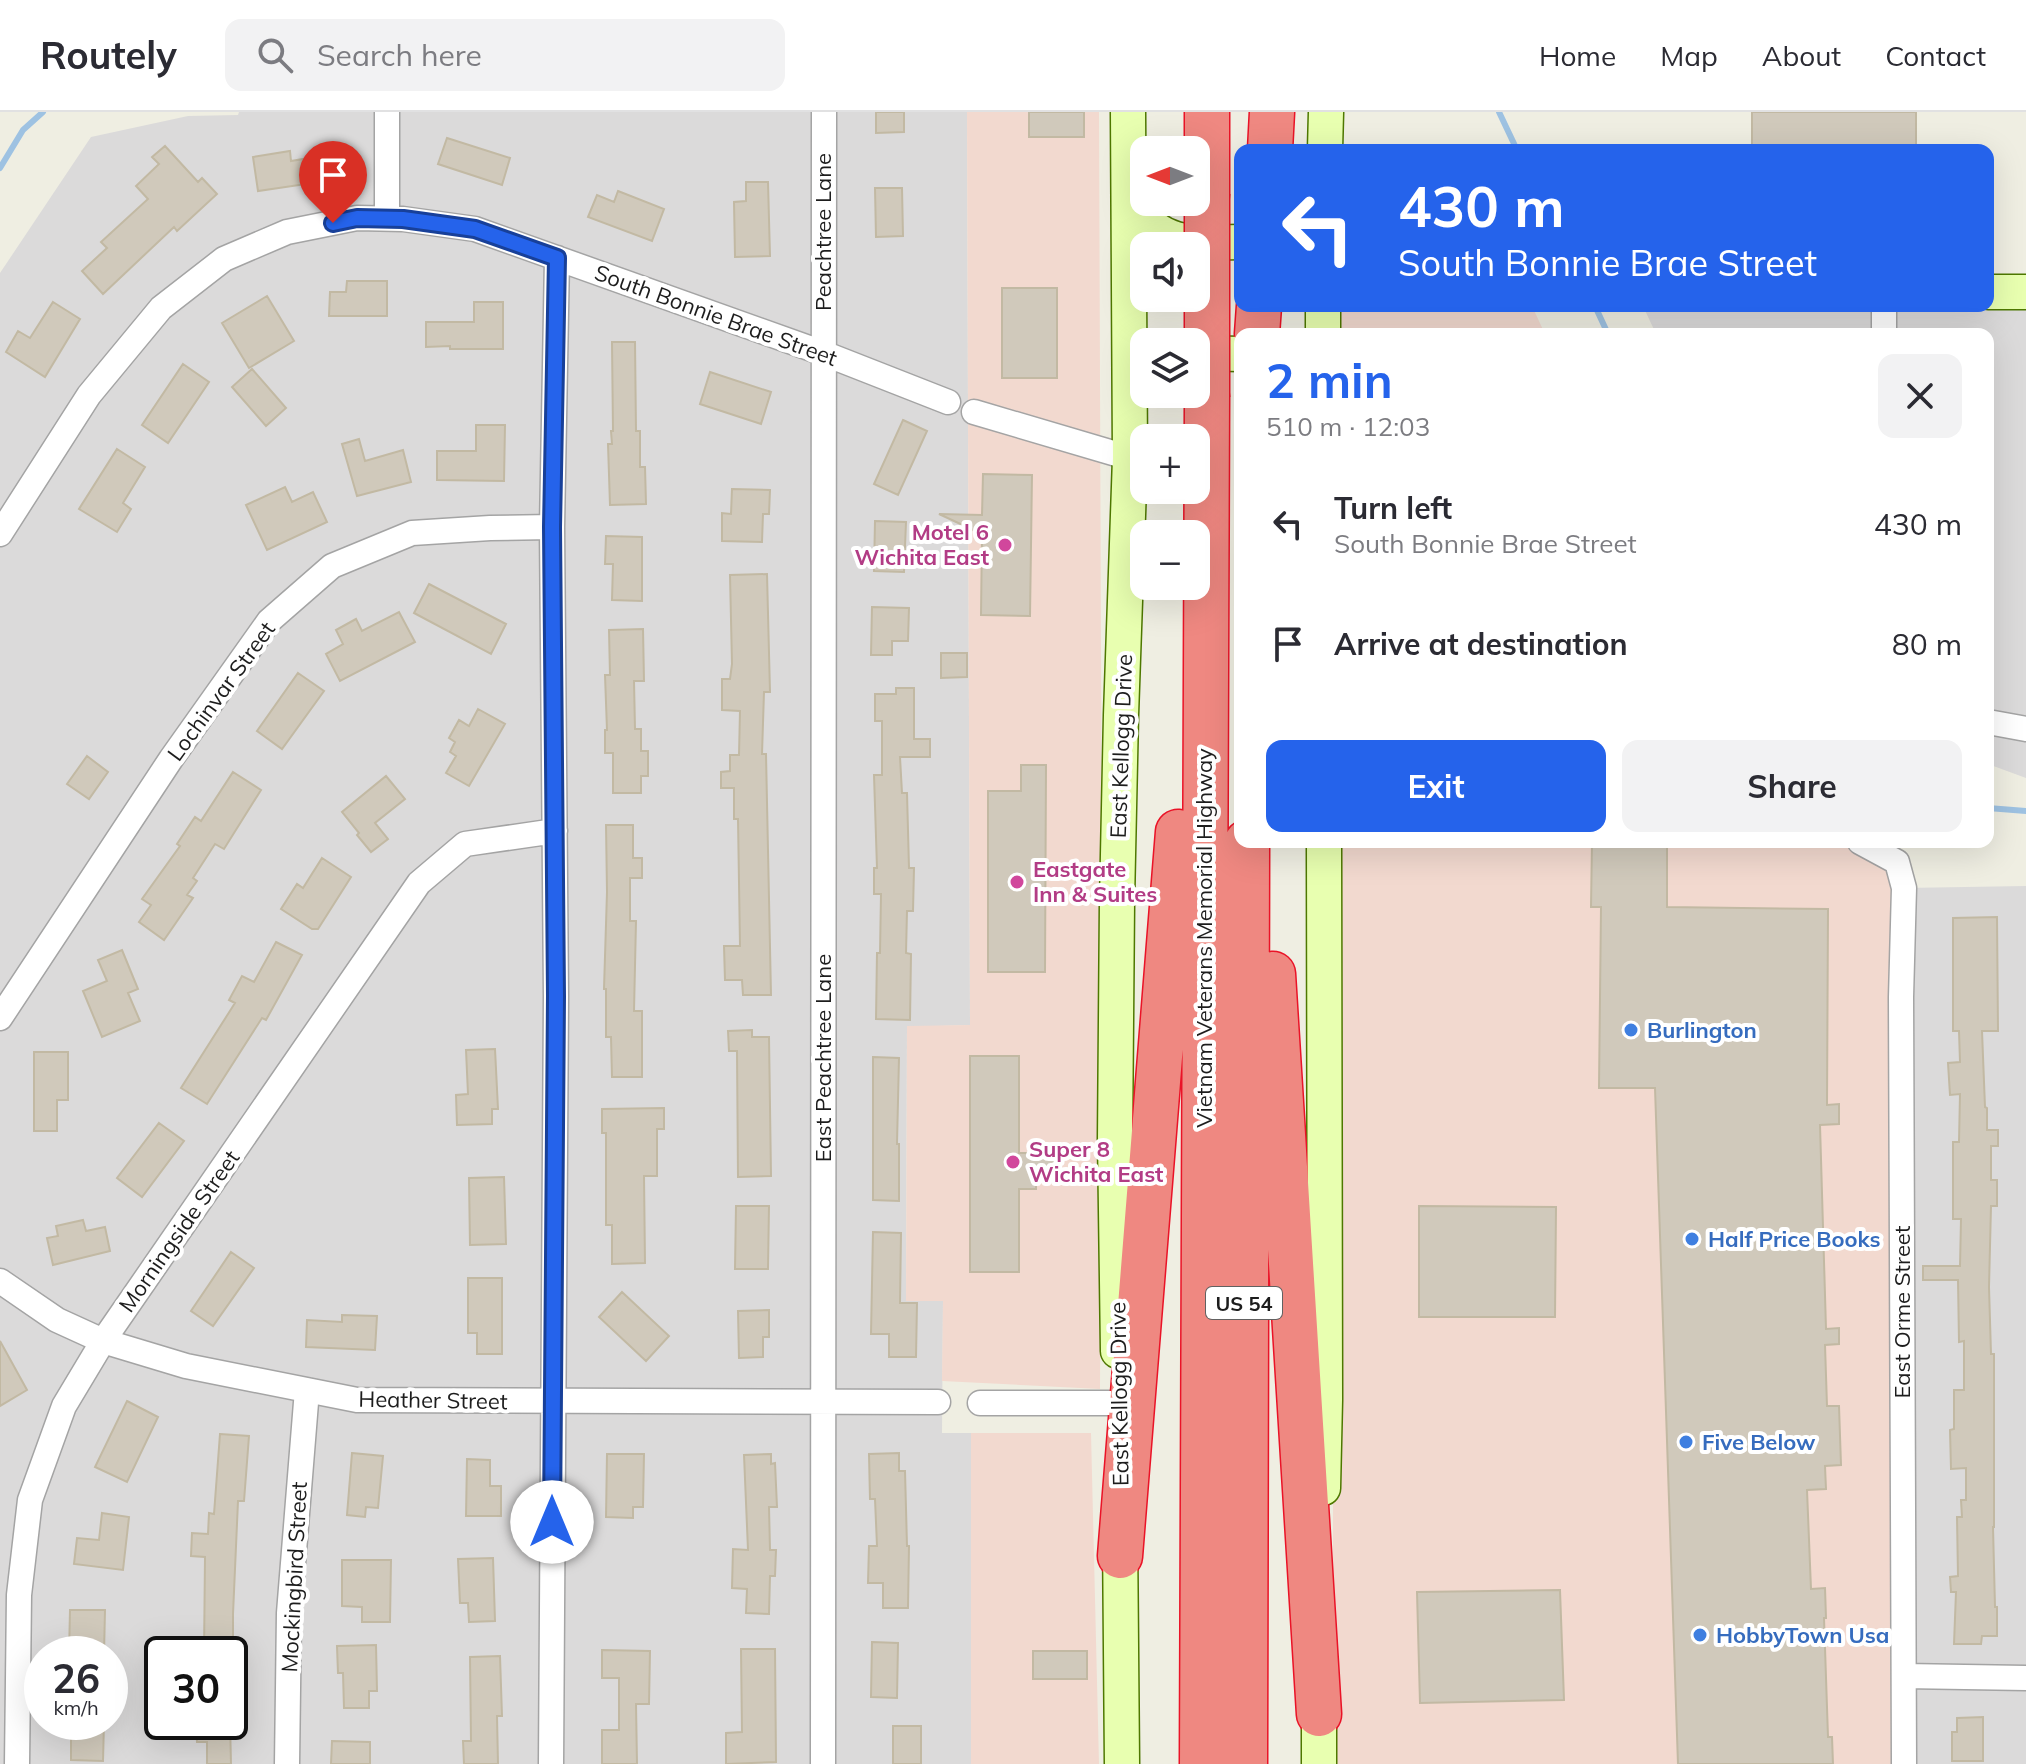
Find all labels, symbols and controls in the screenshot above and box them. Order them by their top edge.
search box [225,19,785,91]
text: Routely [40,31,177,79]
icon: search [253,33,297,77]
text: Search here [317,36,482,74]
text: Home [1539,38,1616,73]
text: Map [1660,38,1718,73]
text: About [1762,38,1841,73]
text: Contact [1885,38,1986,73]
north arrow [1130,136,1210,216]
map controls [1130,136,1210,600]
pin [299,141,367,223]
icon: arrive [311,153,355,197]
street label: Peachtree Lane [809,153,837,311]
text: 430 m [1398,171,1565,241]
icon: left [1266,176,1370,280]
button: sound [1130,232,1210,312]
text: South Bonnie Brae Street [1398,240,1817,285]
street label: South Bonnie Brae Street [591,258,841,372]
button: layers [1130,328,1210,408]
text: 2 min [1266,350,1393,410]
button: close [1878,354,1962,438]
text: 510 m · 12:03 [1266,410,1430,443]
button: + [1130,424,1210,504]
text: Turn left [1334,489,1452,527]
icon: left [1266,502,1310,546]
text: 430 m [1874,505,1962,543]
place label: Motel 6 Wichita East [855,518,989,571]
button: − [1130,520,1210,600]
text: South Bonnie Brae Street [1334,527,1637,560]
marker: Motel 6 Wichita East [996,536,1014,554]
street label: Lochinvar Street [161,616,281,766]
icon: arrive [1266,622,1310,666]
text: Arrive at destination [1334,625,1628,663]
text: 80 m [1892,625,1962,663]
street label: East Kellogg Drive [1104,653,1138,839]
button: Exit [1266,740,1606,832]
button: Share [1622,740,1962,832]
street label: Vietnam Veterans Memorial Highway [1190,748,1218,1128]
place label: Eastgate Inn & Suites [1033,855,1157,908]
marker: Eastgate Inn & Suites [1008,873,1026,891]
street label: East Peachtree Lane [809,954,837,1162]
place label: Burlington [1647,1016,1757,1044]
marker: Burlington [1622,1021,1640,1039]
place label: Super 8 Wichita East [1029,1135,1163,1188]
street label: Morningside Street [113,1144,246,1318]
marker: Super 8 Wichita East [1004,1153,1022,1171]
place label: Half Price Books [1708,1225,1881,1253]
street label: East Orme Street [1888,1225,1916,1399]
marker: Half Price Books [1683,1230,1701,1248]
road number: US 54 [1206,1287,1282,1319]
street label: East Kellogg Drive [1103,1302,1135,1486]
street label: Heather Street [358,1385,508,1415]
place label: Five Below [1702,1428,1816,1456]
marker: Five Below [1677,1433,1695,1451]
position arrow [510,1480,594,1564]
street label: Mockingbird Street [275,1481,313,1673]
place label: HobbyTown Usa [1716,1621,1889,1649]
marker: HobbyTown Usa [1691,1626,1709,1644]
speed limit sign: 30 [144,1636,248,1740]
text: 26 [52,1653,100,1703]
text: km/h [53,1695,99,1720]

